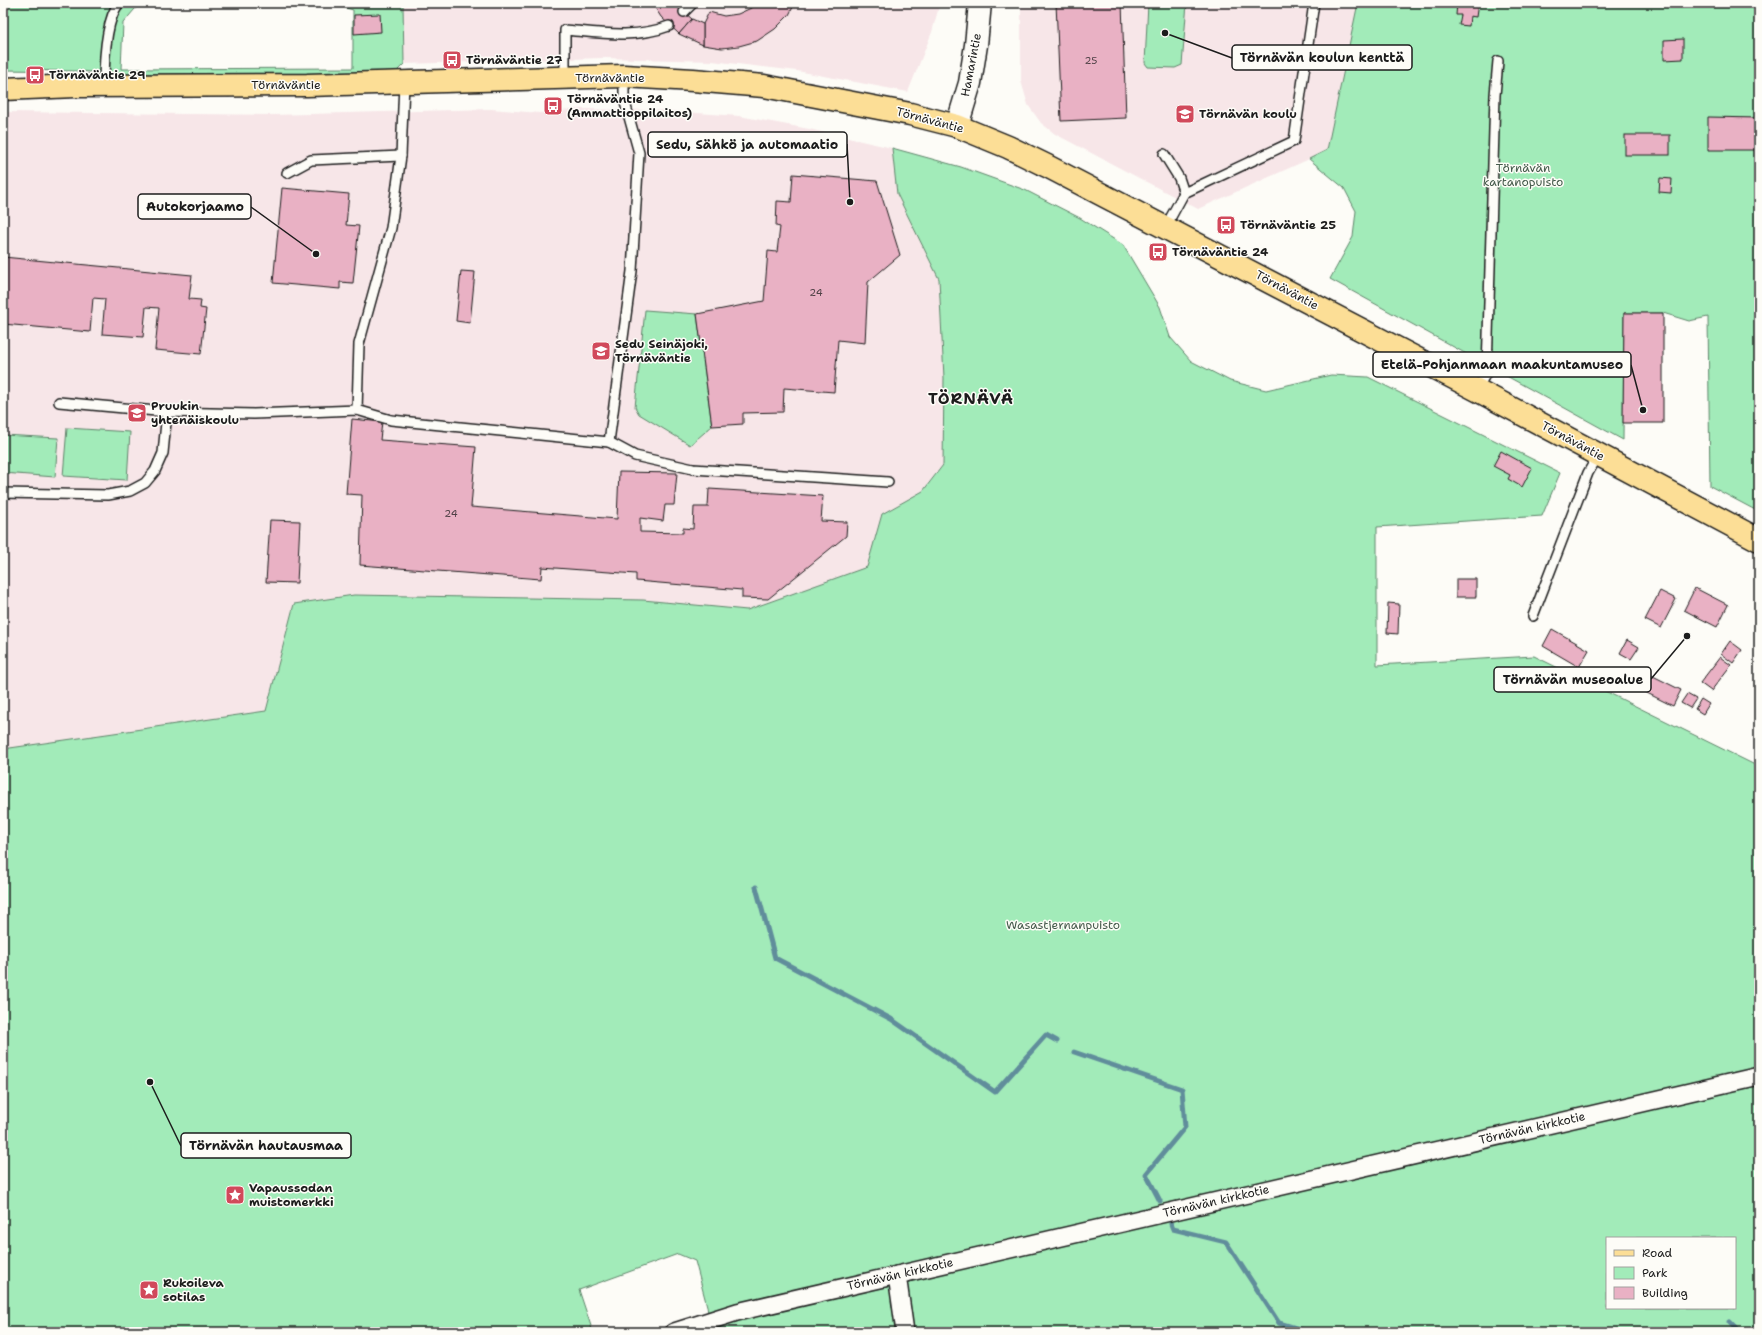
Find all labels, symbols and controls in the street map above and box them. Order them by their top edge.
street label: Hamarintie [957,32,985,98]
callout: Törnävän koulun kenttä [1232,45,1412,70]
bus stop icon: Törnäväntie 27 [441,49,463,71]
text: Törnävän koulun kenttä [1240,49,1404,66]
place label: Törnäväntie 27 [466,52,563,68]
house number: 25 [1085,54,1097,67]
bus stop icon: Törnäväntie 29 [24,64,46,86]
place label: Törnäväntie 29 [49,67,145,83]
street label: Törnäväntie [575,70,645,86]
street label: Törnäväntie [251,77,321,93]
place label: Törnäväntie 24 (Ammattioppilaitos) [567,91,693,121]
bus stop icon: Törnäväntie 24 (Ammattioppilaitos) [542,95,564,117]
street label: Törnäväntie [894,103,966,137]
school or university icon: Törnävän koulu [1174,103,1196,125]
place label: Törnävän koulu [1199,106,1297,122]
callout: Sedu, Sähkö ja automaatio [648,132,847,157]
text: Sedu, Sähkö ja automaatio [656,136,838,153]
park label: Törnävän kartanopuisto [1483,160,1563,190]
callout: Autokorjaamo [138,194,251,219]
text: Autokorjaamo [146,198,244,215]
bus stop icon: Törnäväntie 25 [1215,214,1237,236]
place label: Törnäväntie 25 [1240,217,1336,233]
bus stop icon: Törnäväntie 24 [1147,241,1169,263]
place label: Törnäväntie 24 [1172,244,1269,260]
street label: Törnäväntie [1253,267,1322,313]
house number: 24 [809,286,823,299]
place label: Sedu Seinäjoki, Törnäväntie [615,336,708,366]
school or university icon: Sedu Seinäjoki, Törnäväntie [590,340,612,362]
callout: Etelä-Pohjanmaan maakuntamuseo [1373,352,1631,377]
text: Etelä-Pohjanmaan maakuntamuseo [1381,356,1623,373]
district label: TÖRNÄVÄ [928,388,1014,409]
place label: Pruukin yhtenäiskoulu [151,398,239,428]
school or university icon: Pruukin yhtenäiskoulu [126,402,148,424]
street label: Törnäväntie [1539,418,1608,464]
house number: 24 [444,507,458,520]
callout: Törnävän museoalue [1494,667,1651,692]
text: Törnävän museoalue [1503,671,1643,688]
park label: Wasastjernanpuisto [1006,917,1120,933]
street label: Törnävän kirkkotie [1477,1108,1587,1148]
callout: Törnävän hautausmaa [181,1133,351,1158]
text: Törnävän hautausmaa [189,1137,343,1154]
place label: Vapaussodan muistomerkki [249,1180,334,1210]
street label: Törnävän kirkkotie [1161,1181,1271,1221]
place icon: Vapaussodan muistomerkki [224,1184,246,1206]
legend [1606,1237,1736,1309]
text: Road [1642,1245,1673,1261]
street label: Törnävän kirkkotie [845,1254,955,1294]
text: Park [1642,1265,1668,1281]
place label: Rukoileva sotilas [163,1275,225,1305]
place icon: Rukoileva sotilas [138,1279,160,1301]
text: Building [1642,1285,1688,1301]

